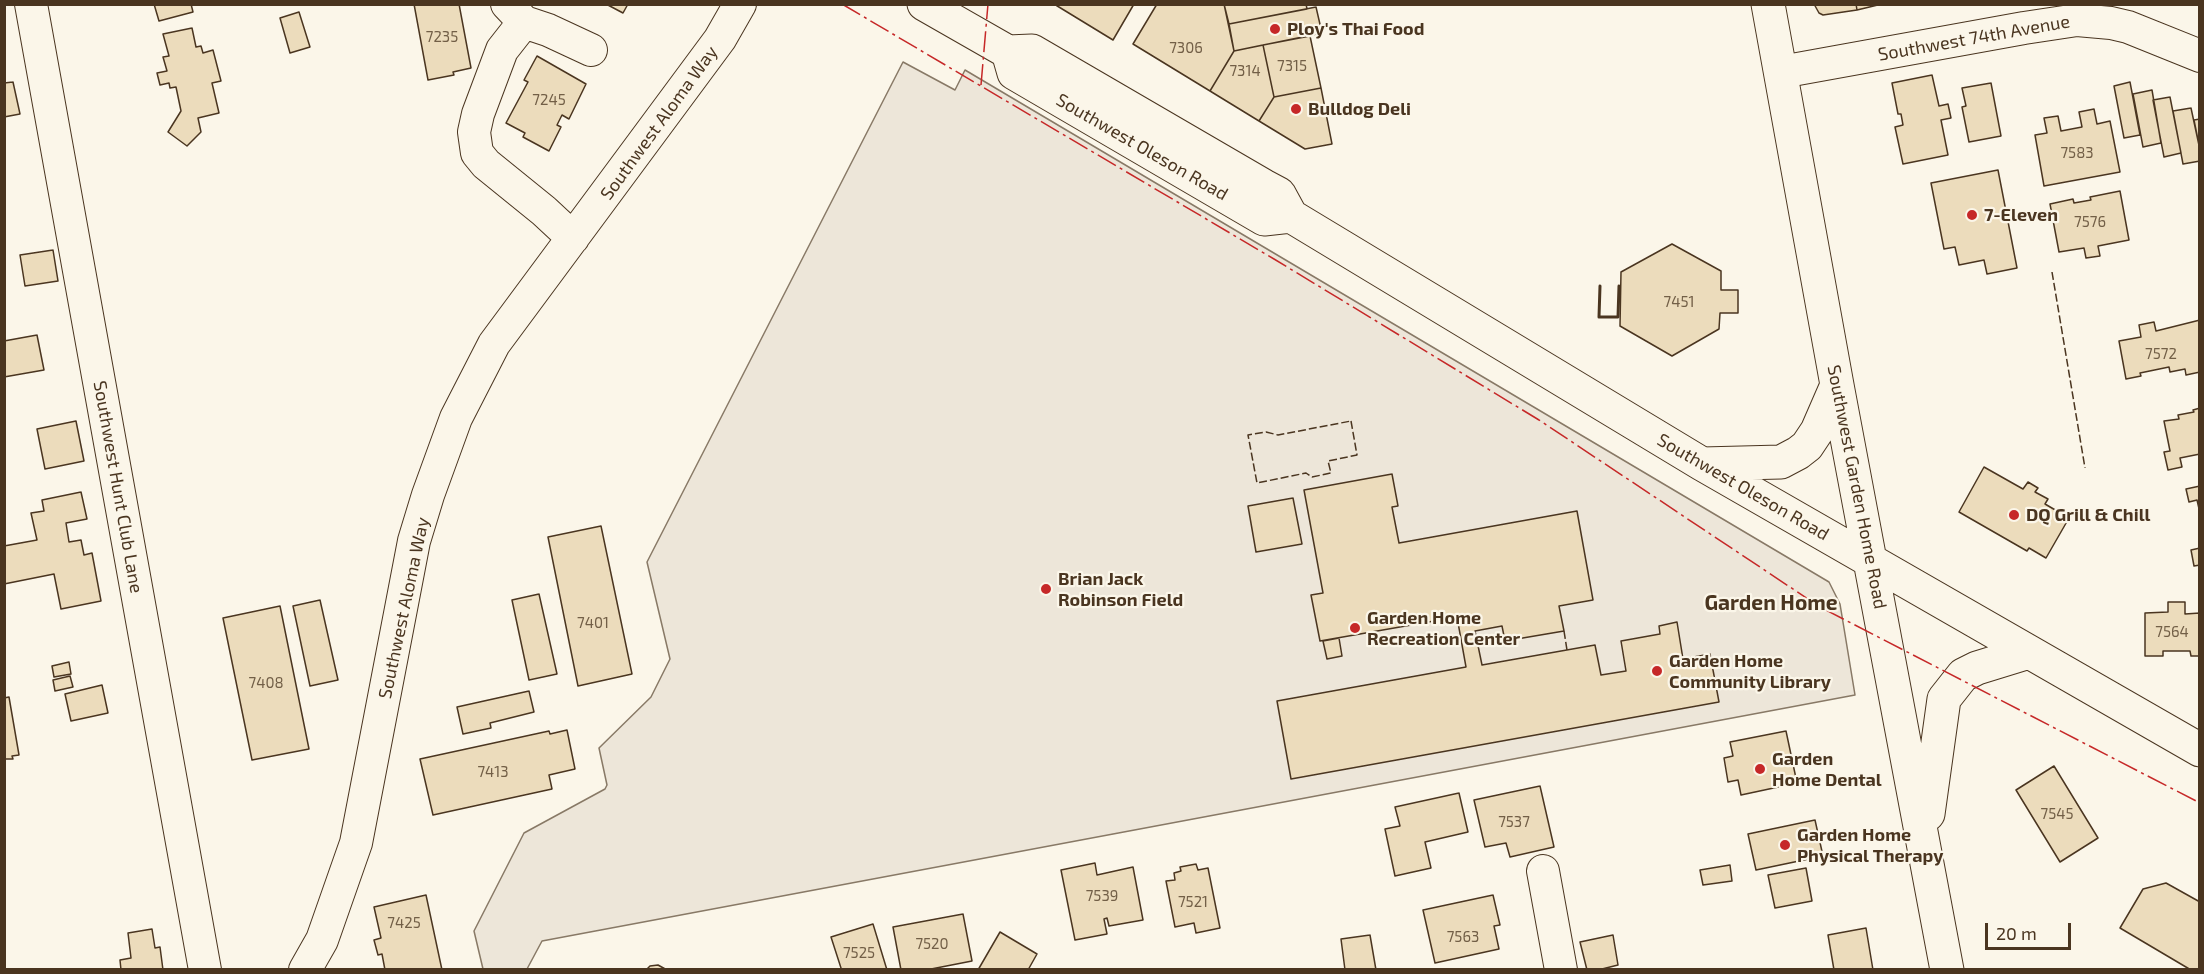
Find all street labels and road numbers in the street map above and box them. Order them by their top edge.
street label: Southwest 74th Avenue [1876,10,2072,66]
street label: Southwest Aloma Way [596,42,722,204]
street label: Southwest Oleson Road [1052,89,1232,205]
street label: Southwest Garden Home Road [1823,363,1891,611]
street label: Southwest Hunt Club Lane [89,379,147,595]
street label: Southwest Oleson Road [1653,429,1833,545]
street label: Southwest Aloma Way [374,515,434,701]

